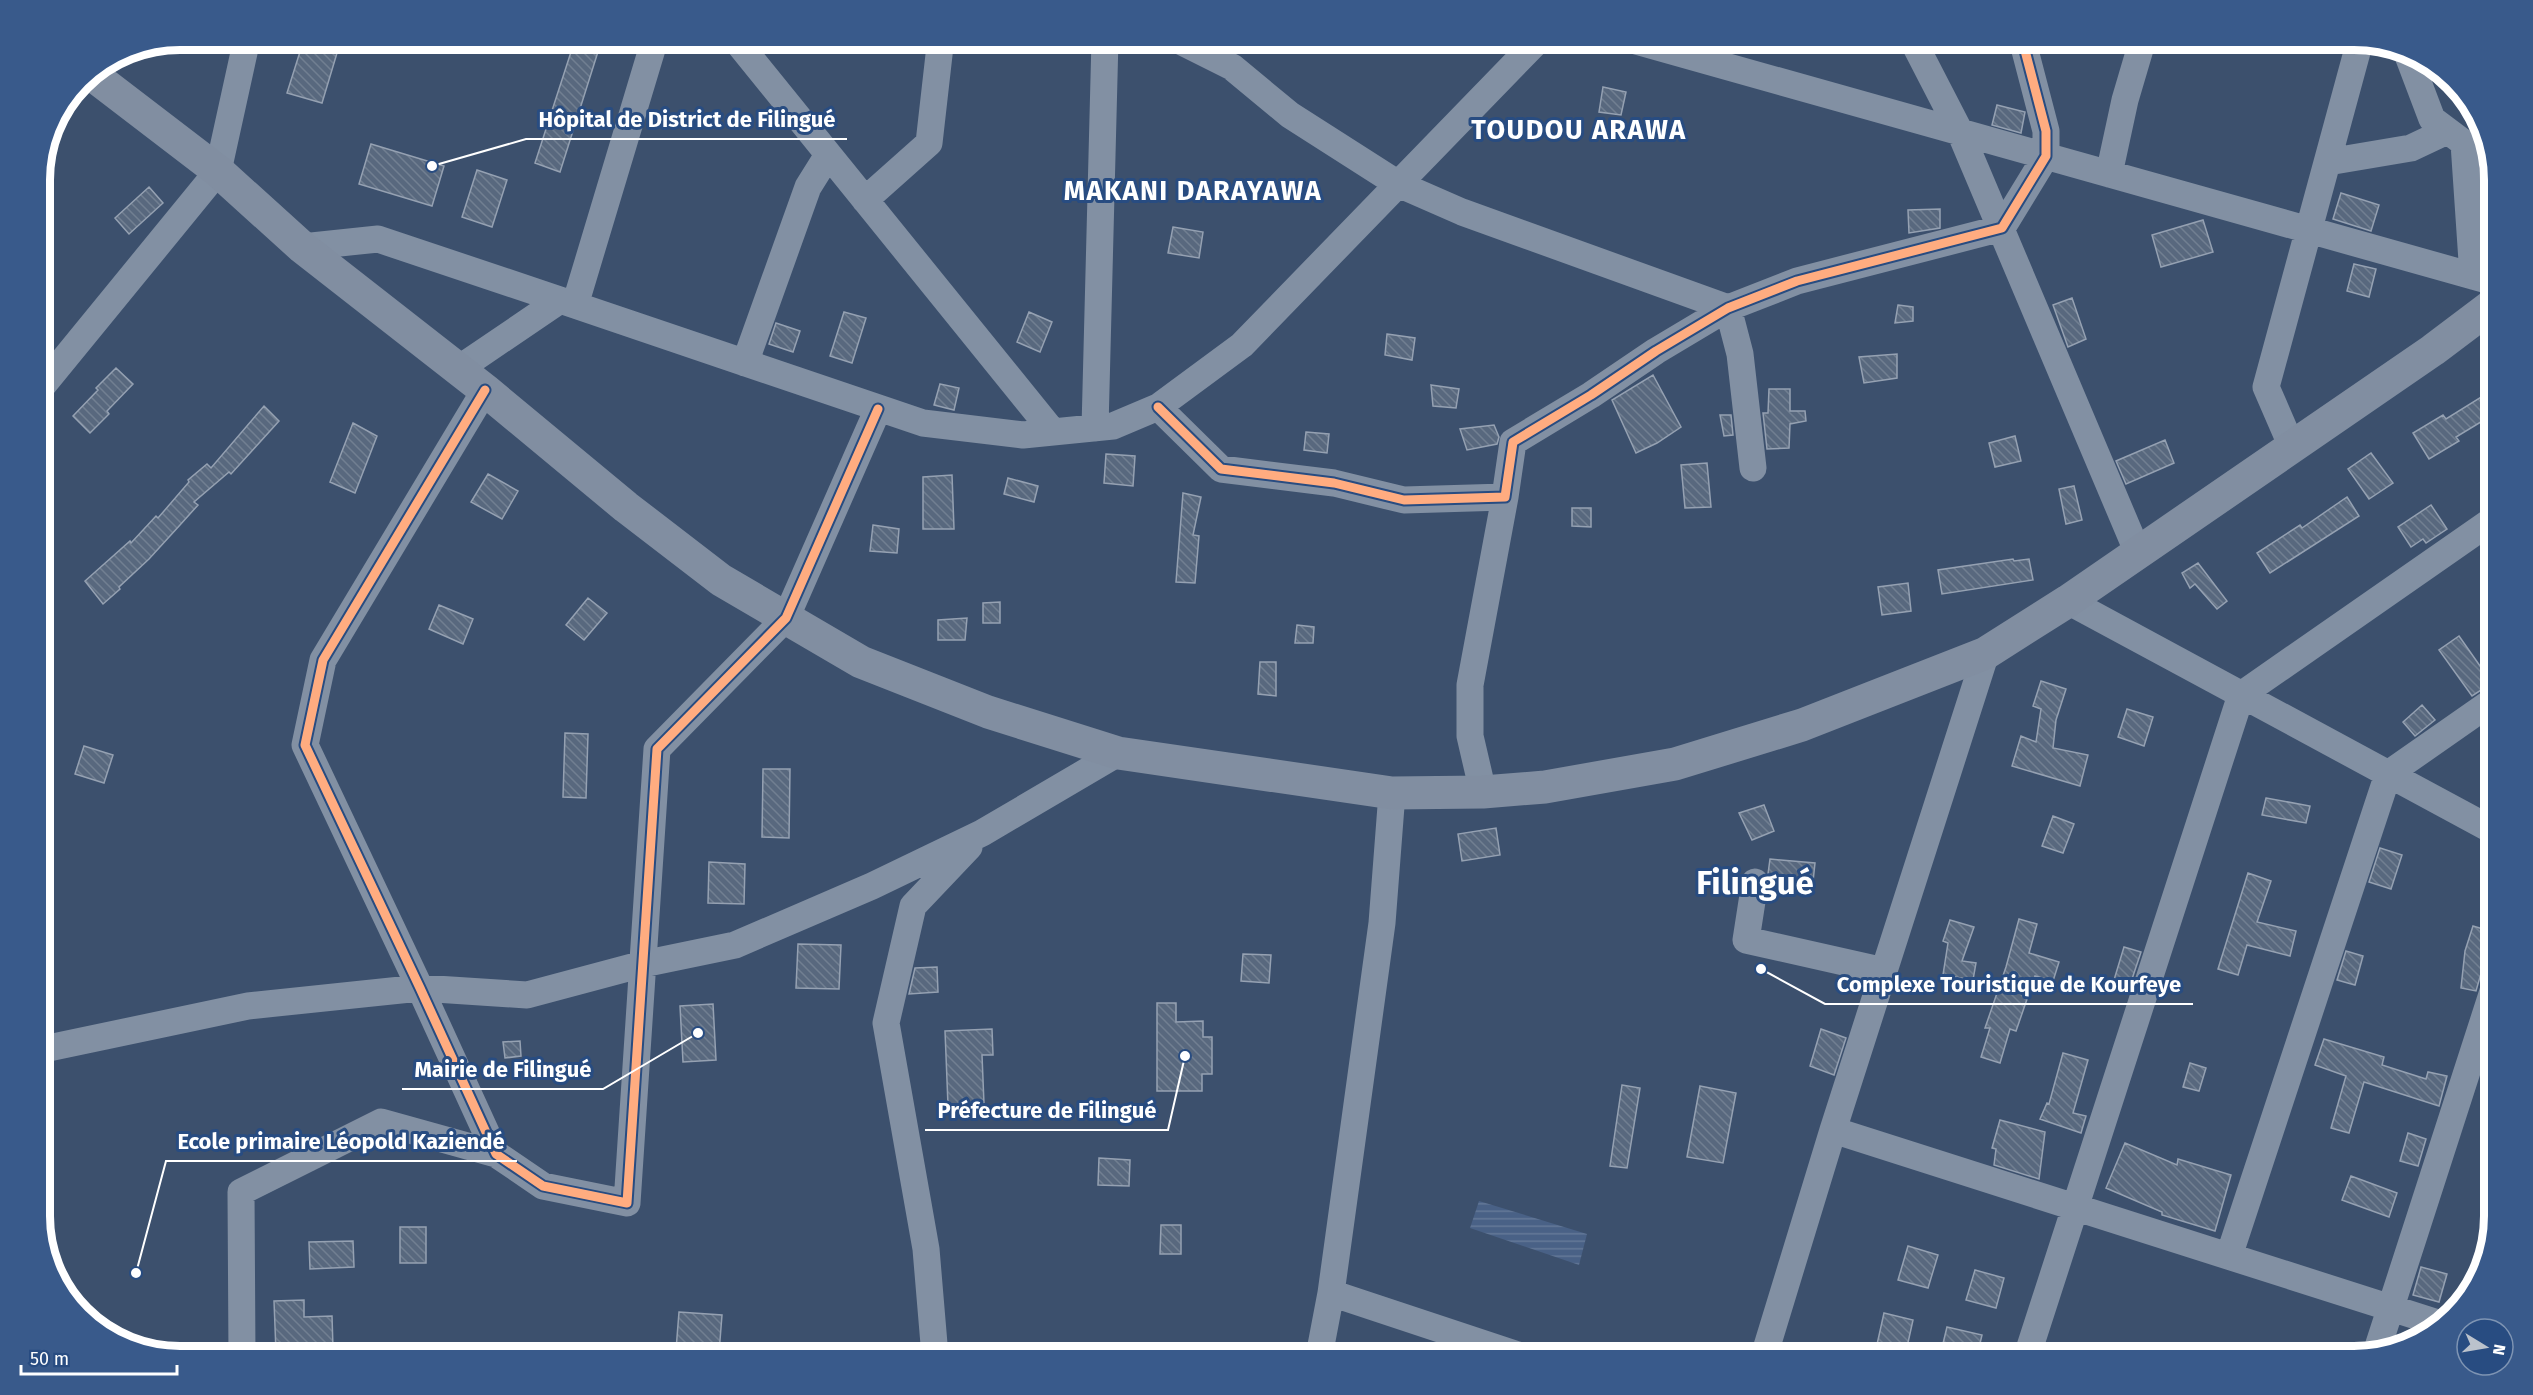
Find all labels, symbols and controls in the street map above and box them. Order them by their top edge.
callout: Hôpital de District de Filingué [526,99,847,139]
text: Hôpital de District de Filingué [538,106,836,133]
district label: TOUDOU ARAWA [1471,114,1687,146]
district label: MAKANI DARAYAWA [1064,175,1322,207]
district label: Filingué [1696,863,1814,903]
callout: Complexe Touristique de Kourfeye [1825,964,2193,1004]
text: Complexe Touristique de Kourfeye [1837,971,2181,998]
callout: Mairie de Filingué [402,1049,603,1089]
text: Mairie de Filingué [415,1056,591,1083]
callout: Préfecture de Filingué [925,1090,1168,1130]
text: Préfecture de Filingué [938,1097,1156,1124]
callout: Ecole primaire Léopold Kaziendé [166,1121,517,1161]
text: Ecole primaire Léopold Kaziendé [177,1128,505,1155]
north arrow [2455,1317,2515,1377]
scale bar [21,1338,177,1376]
text: N [2489,1343,2510,1357]
text: 50 m [30,1348,69,1370]

